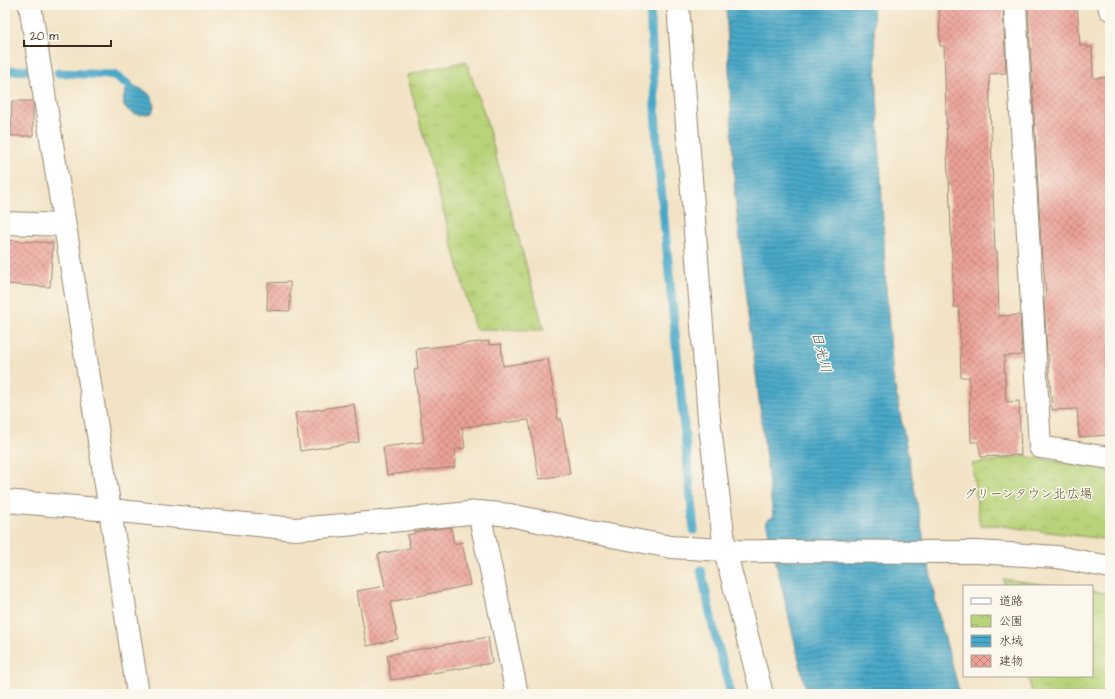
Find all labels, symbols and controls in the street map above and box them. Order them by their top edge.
scale bar [24,22,111,48]
text: 20 m [30,28,59,45]
water label: 日光川 [806,329,836,375]
park label: グリーンタウン北広場 [964,485,1092,503]
legend [963,585,1093,677]
text: 道路 [999,593,1023,610]
text: 公園 [999,613,1023,630]
text: 水域 [999,633,1023,650]
text: 建物 [999,653,1023,670]

